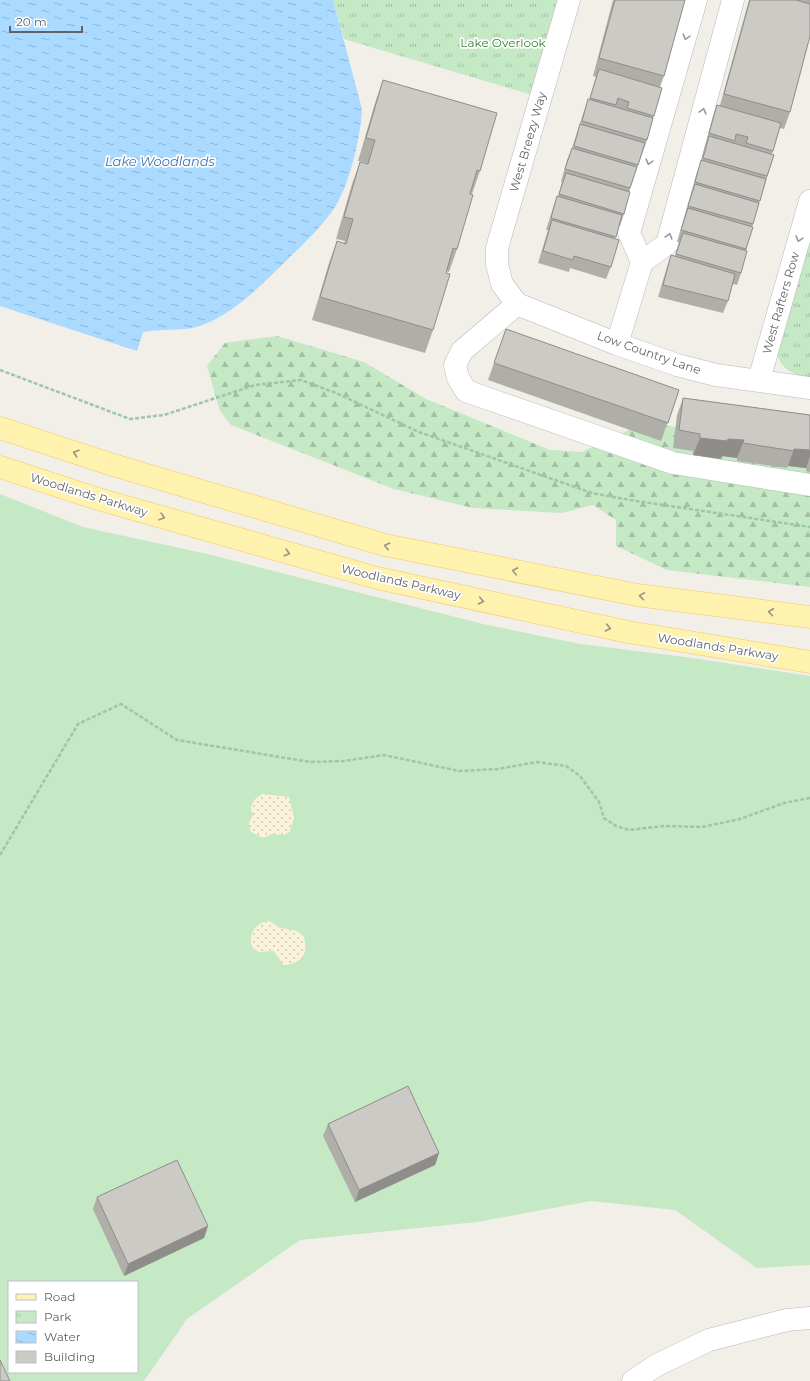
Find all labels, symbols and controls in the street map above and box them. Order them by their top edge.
scale bar [10,8,82,34]
text: 20 m [16,14,47,29]
one-way arrow [682,34,690,41]
park label: Lake Overlook [460,35,546,50]
street label: West Breezy Way [506,90,549,194]
one-way arrow [698,108,707,115]
water label: Lake Woodlands [105,153,216,169]
one-way arrow [646,159,654,166]
one-way arrow [665,233,673,240]
one-way arrow [795,235,804,242]
street label: West Rafters Row [759,250,802,356]
street label: Low Country Lane [595,328,703,377]
one-way arrow [73,449,80,458]
street label: Woodlands Parkway [29,469,150,520]
one-way arrow [159,512,166,521]
one-way arrow [384,542,390,550]
one-way arrow [284,548,291,557]
street label: Woodlands Parkway [340,560,463,603]
one-way arrow [512,567,518,576]
one-way arrow [639,591,645,600]
one-way arrow [478,596,485,604]
one-way arrow [768,608,774,617]
one-way arrow [605,623,612,631]
street label: Woodlands Parkway [657,630,780,664]
legend [8,1281,138,1373]
text: Road [44,1289,75,1304]
text: Park [44,1309,72,1324]
text: Water [44,1329,81,1344]
text: Building [44,1349,95,1364]

